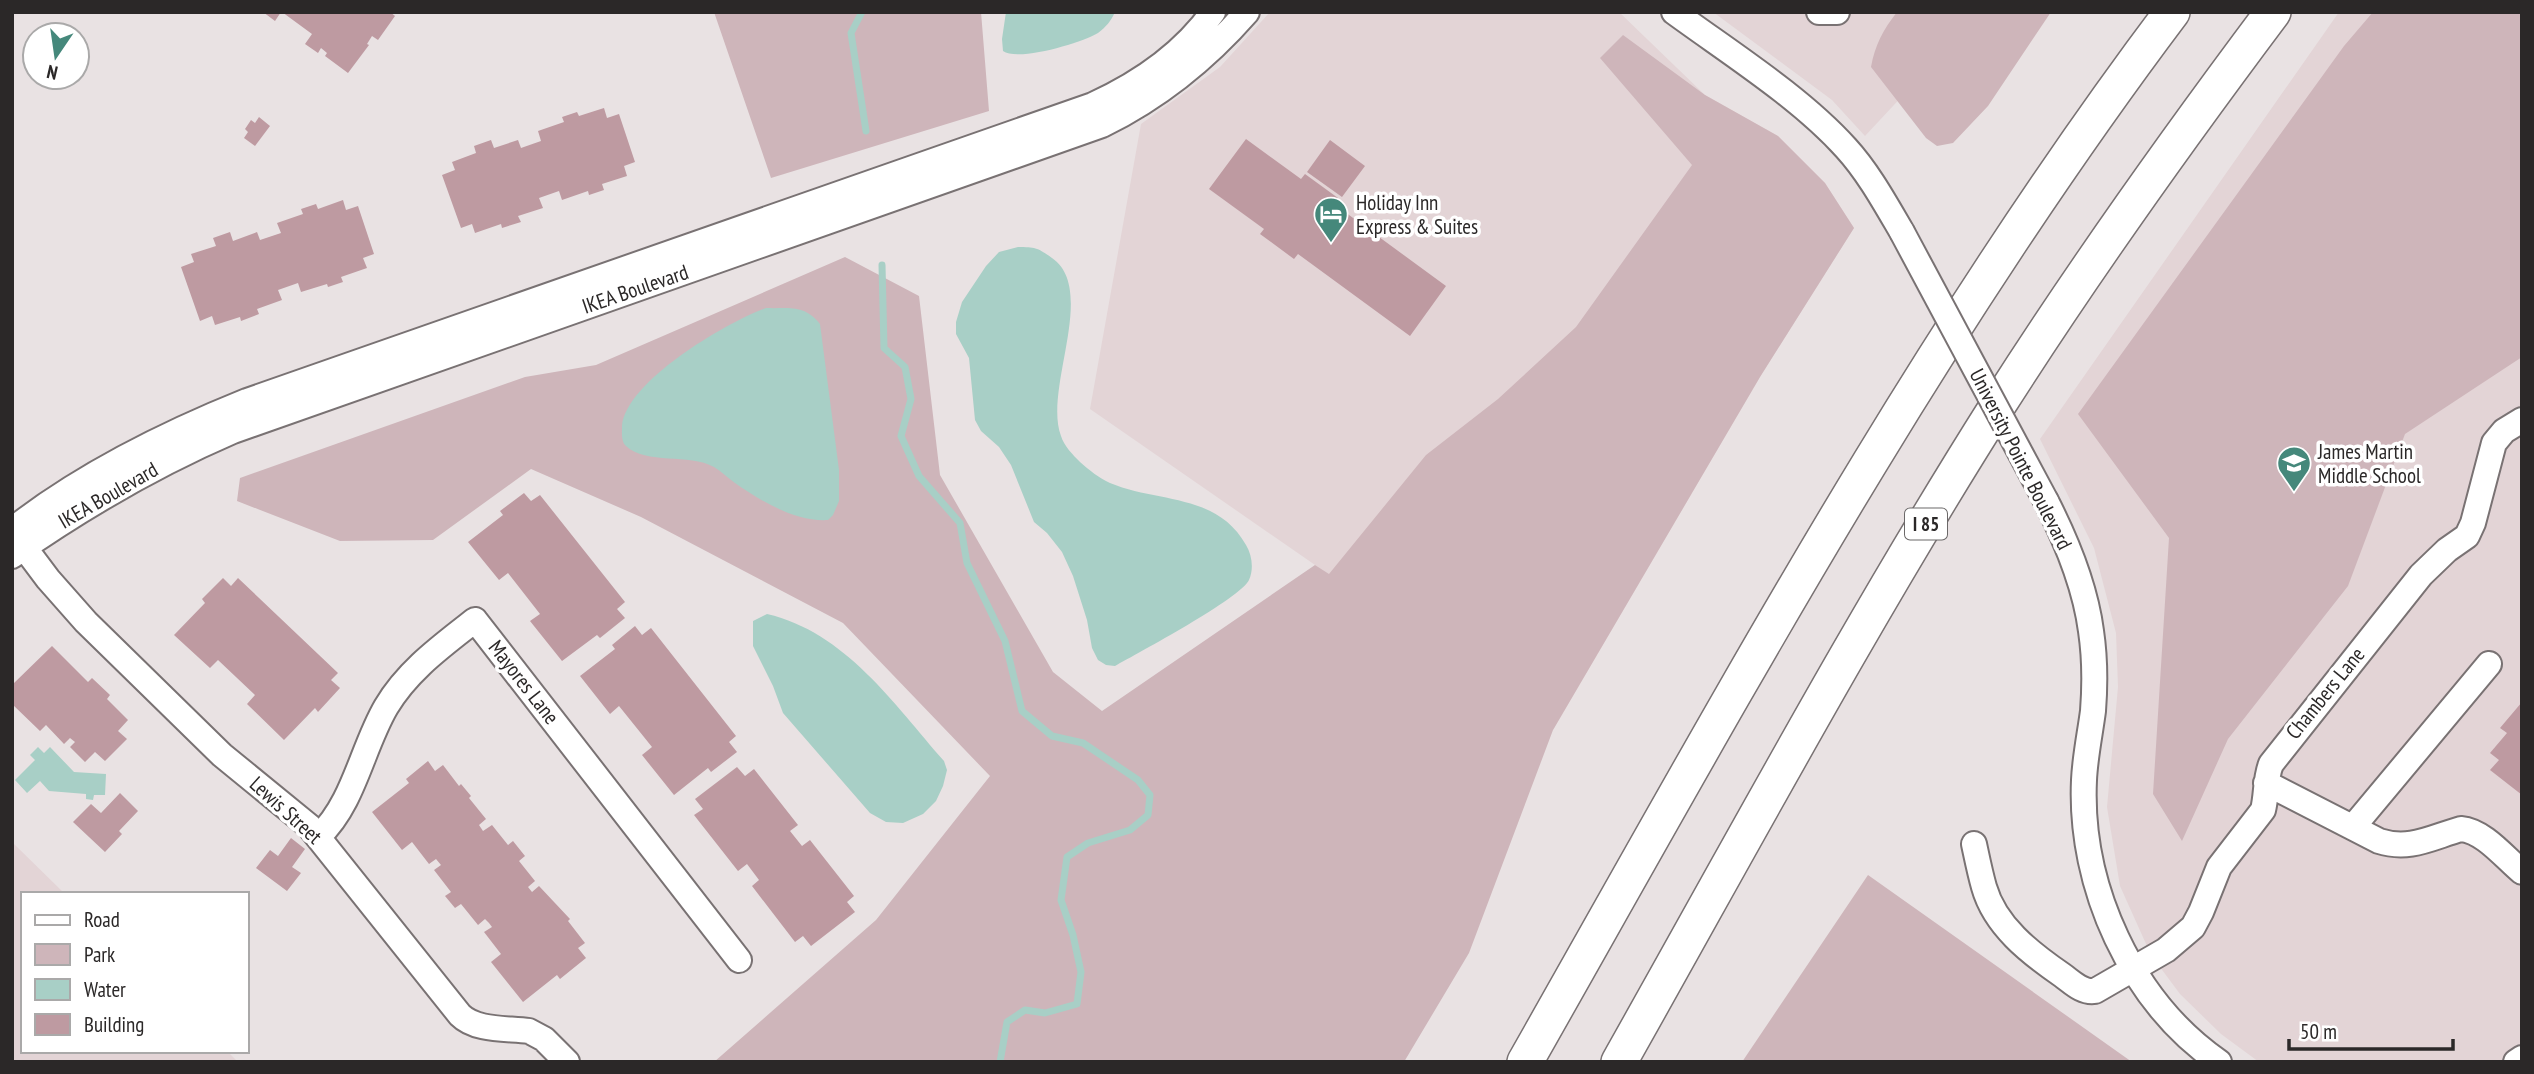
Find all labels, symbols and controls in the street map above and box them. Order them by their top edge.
north arrow [21,21,91,91]
text: N [44,60,60,85]
place label: Holiday Inn Express & Suites [1356,189,1478,240]
hotel icon: Holiday Inn Express & Suites [1312,195,1350,244]
street label: IKEA Boulevard [578,258,692,320]
street label: University Pointe Boulevard [1964,364,2078,554]
place label: James Martin Middle School [2317,438,2421,489]
school or university icon: James Martin Middle School [2275,444,2313,493]
street label: IKEA Boulevard [53,456,163,534]
road number: I 85 [1905,509,1947,540]
street label: Mayores Lane [483,635,565,729]
street label: Chambers Lane [2280,641,2370,745]
street label: Lewis Street [244,770,328,850]
legend [21,892,248,1053]
text: Road [84,906,120,933]
text: Park [84,941,115,968]
text: Water [84,976,126,1003]
scale bar [2289,1007,2454,1052]
text: Building [84,1011,144,1038]
text: 50 m [2300,1018,2337,1045]

